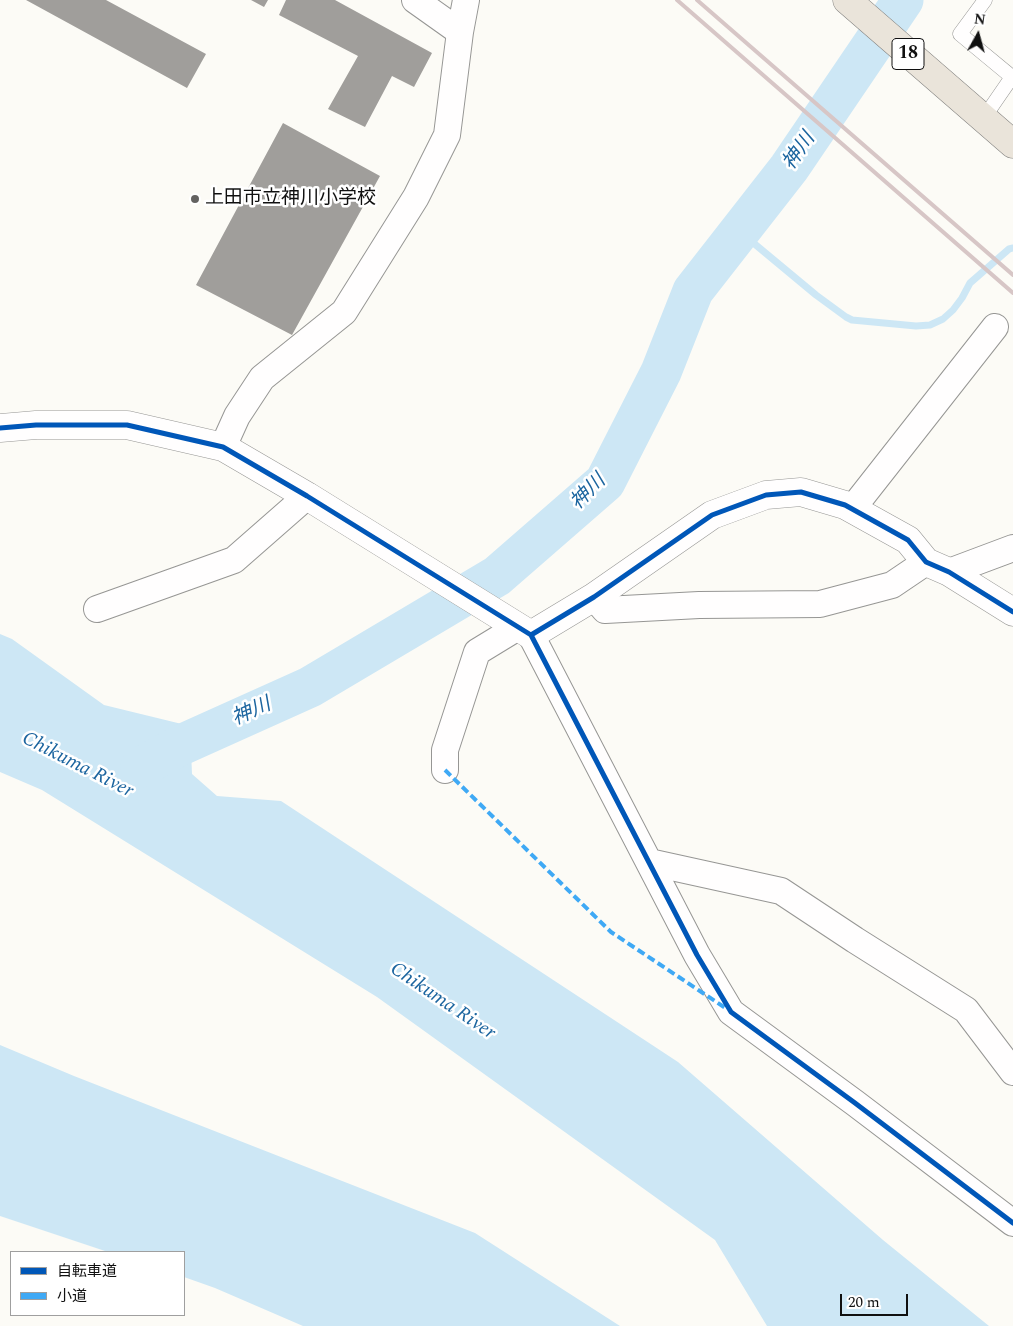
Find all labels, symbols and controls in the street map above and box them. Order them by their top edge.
text: N [973,8,987,31]
north arrow [953,10,1003,60]
road number: 18 [892,39,924,70]
water label: 神川 [779,129,821,175]
place label: 上田市立神川小学校 [205,188,376,210]
marker: 上田市立神川小学校 [189,193,201,205]
water label: 神川 [566,470,612,516]
water label: 神川 [229,694,275,732]
water label: Chikuma River [17,728,137,804]
water label: Chikuma River [385,958,499,1046]
legend [10,1251,185,1316]
text: 自転車道 [57,1260,117,1283]
scale bar [843,1284,910,1316]
text: 小道 [57,1285,87,1308]
text: 20 m [848,1291,880,1314]

